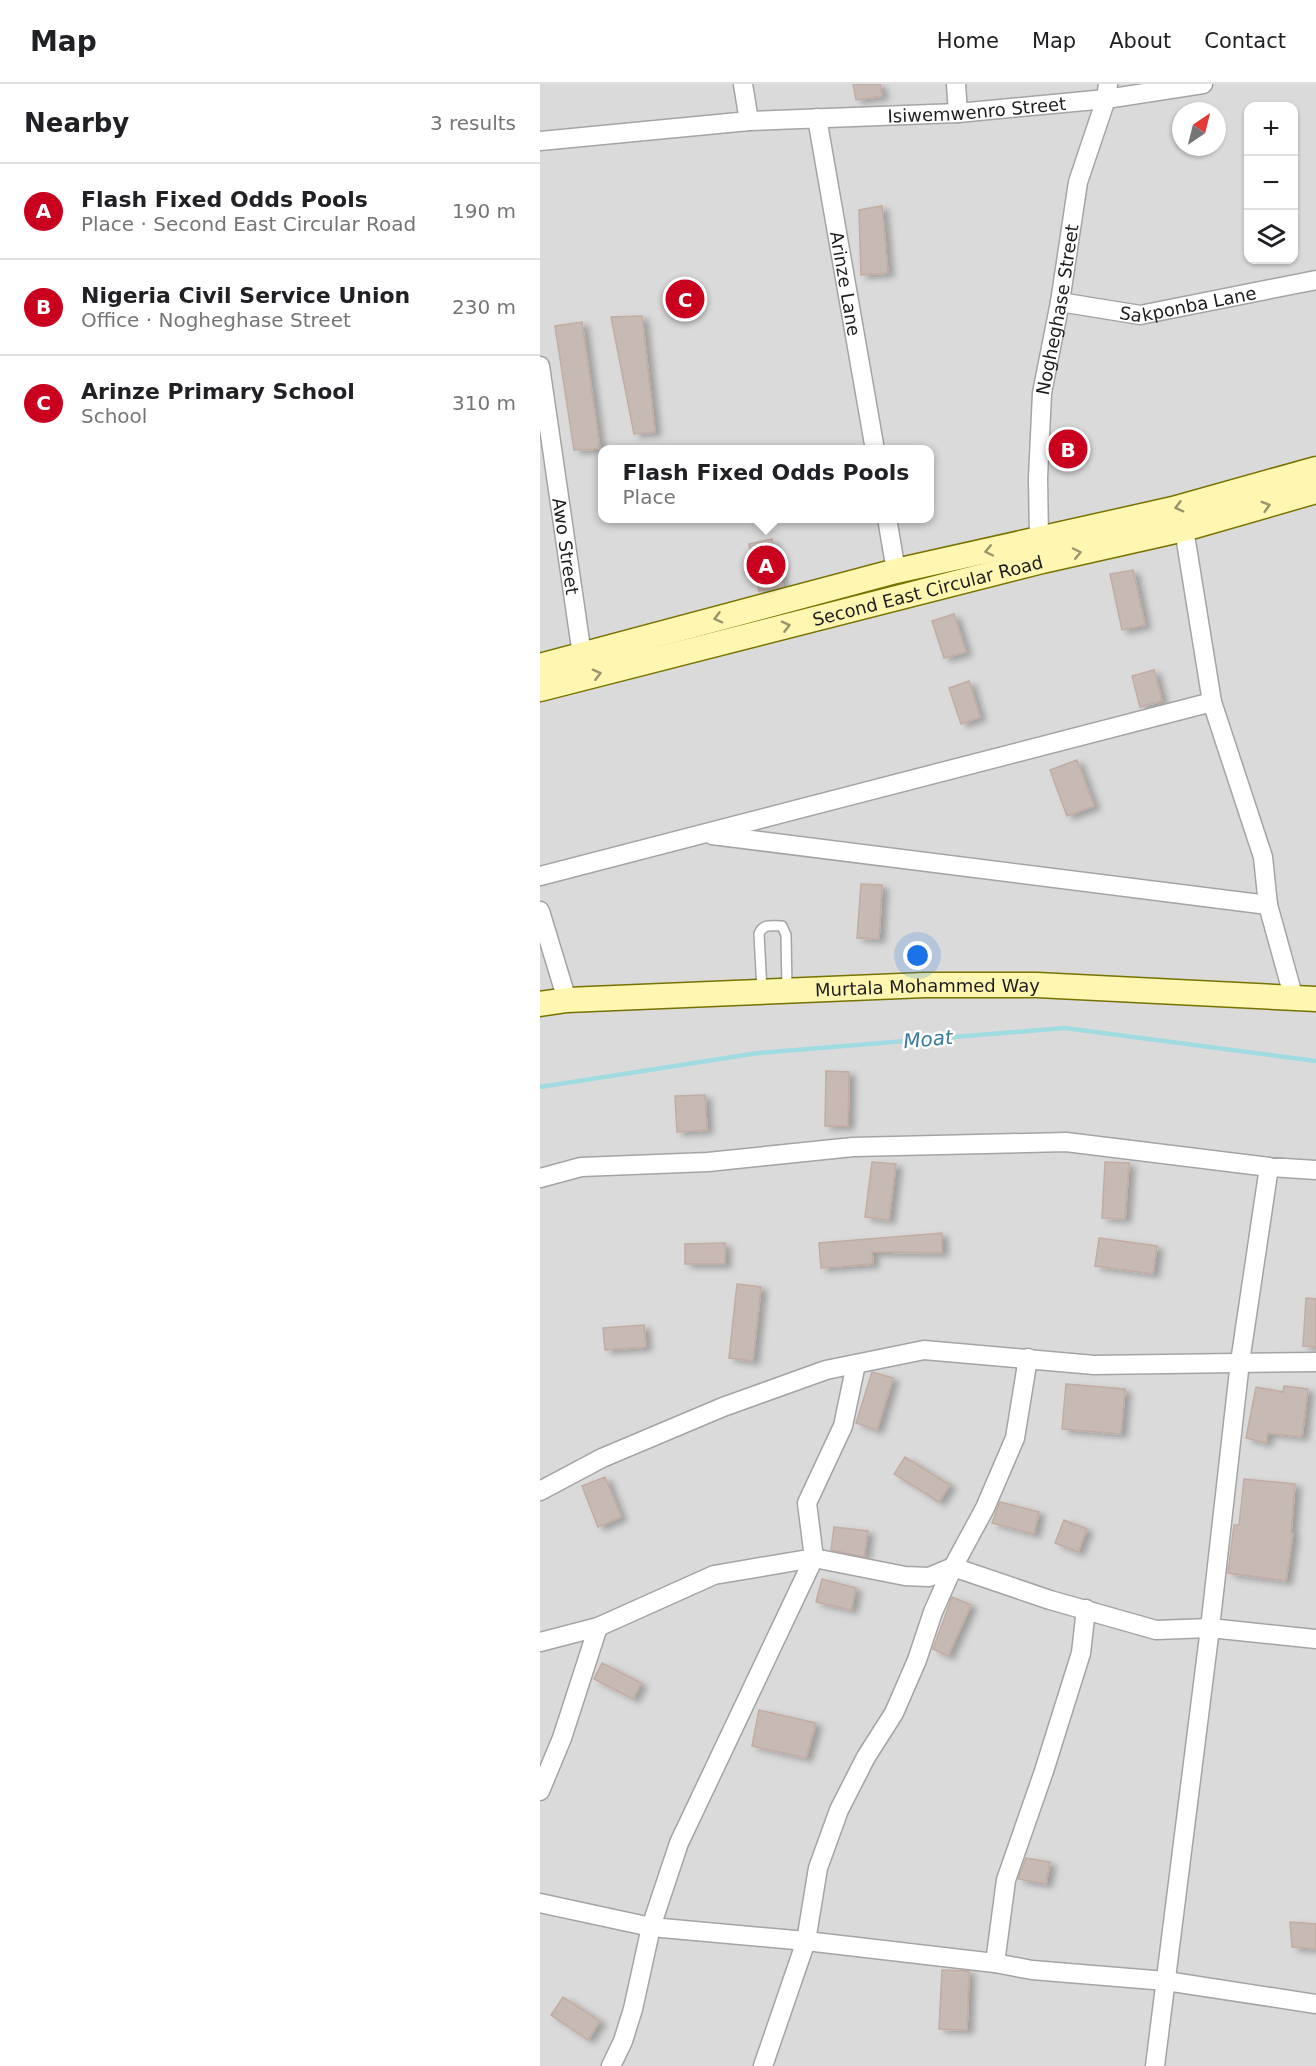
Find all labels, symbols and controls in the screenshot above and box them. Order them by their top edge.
text: Map [30,25,97,58]
text: Home [937,29,999,53]
text: Map [1032,29,1076,53]
text: About [1109,29,1171,53]
text: Contact [1204,29,1286,53]
street label: Isiwemwenro Street [887,92,1067,126]
north arrow [1172,102,1226,156]
map controls [1244,102,1298,264]
button: + [1244,102,1298,156]
text: Nearby [24,108,129,138]
text: 3 results [430,111,516,135]
button: − [1244,156,1298,210]
text: Flash Fixed Odds Pools [81,187,368,212]
text: A [36,199,51,223]
text: 190 m [452,199,516,223]
button: layers [1244,210,1298,264]
text: Place · Second East Circular Road [81,212,416,236]
street label: Nogheghase Street [1031,223,1082,397]
street label: Arinze Lane [826,229,865,338]
pin: C [666,276,704,322]
street label: Sakponba Lane [1118,282,1258,326]
text: Nigeria Civil Service Union [81,283,410,308]
text: B [36,295,51,319]
text: 230 m [452,295,516,319]
text: Office · Nogheghase Street [81,308,351,332]
text: Arinze Primary School [81,379,355,404]
text: C [36,391,51,415]
text: 310 m [452,391,516,415]
text: School [81,404,147,428]
pin: B [1048,426,1088,472]
popup [598,445,934,523]
text: Flash Fixed Odds Pools [623,460,909,485]
text: Place [623,485,676,509]
street label: Awo Street [549,496,584,596]
one-way arrow [1174,500,1184,512]
one-way arrow [1260,501,1271,513]
pin: A [746,542,786,588]
one-way arrow [984,544,994,557]
one-way arrow [1071,547,1081,560]
street label: Second East Circular Road [810,551,1045,630]
one-way arrow [713,611,723,624]
one-way arrow [780,621,790,633]
one-way arrow [592,669,602,682]
your location [903,941,932,970]
street label: Murtala Mohammed Way [815,974,1040,1000]
water label: Moat [902,1025,955,1053]

